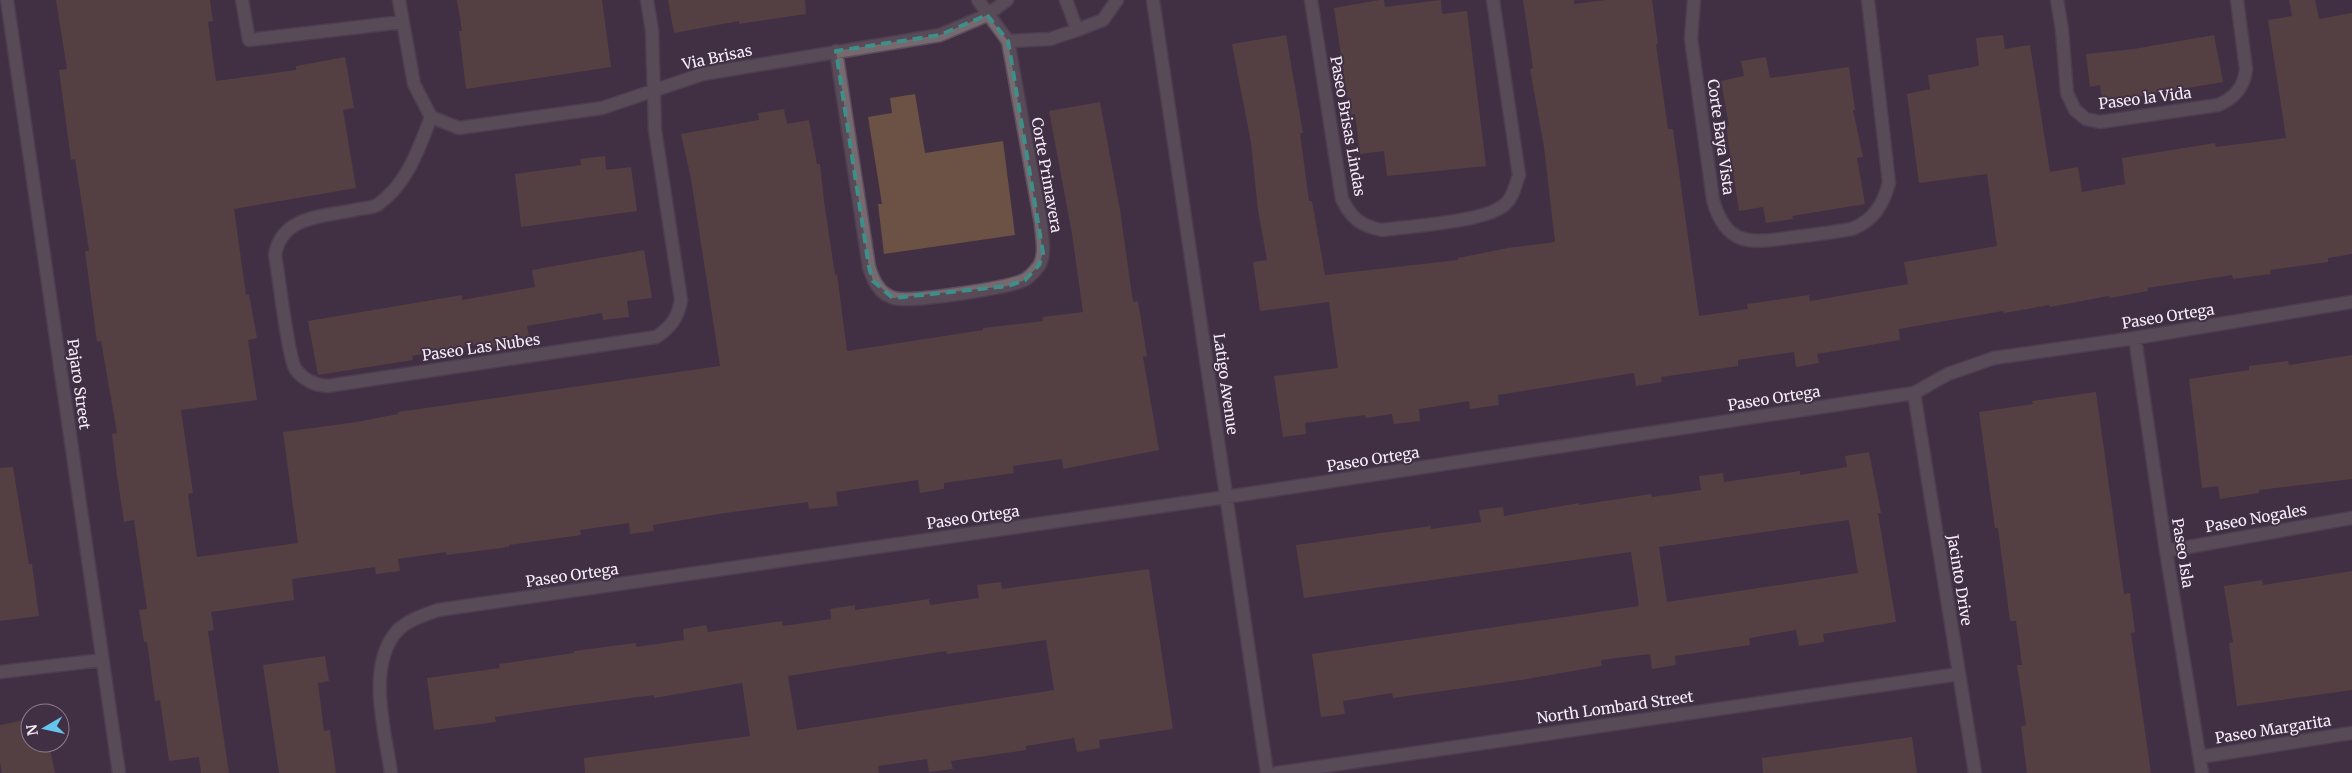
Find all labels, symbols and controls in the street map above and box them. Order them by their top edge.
street label: Via Brisas [679,40,754,74]
street label: Paseo Brisas Lindas [1326,54,1370,198]
street label: Corte Baya Vista [1703,78,1739,196]
street label: Paseo la Vida [2097,83,2193,113]
street label: Corte Primavera [1027,116,1067,234]
street label: Paseo Ortega [2120,299,2216,333]
street label: Paseo Las Nubes [421,329,541,365]
street label: Latigo Avenue [1209,332,1243,436]
street label: Pajaro Street [63,337,95,431]
street label: Paseo Ortega [1726,381,1822,415]
street label: Paseo Ortega [1325,442,1421,476]
street label: Paseo Nogales [2204,500,2308,536]
street label: Paseo Ortega [925,501,1021,533]
street label: Paseo Isla [2168,517,2198,589]
street label: Jacinto Drive [1943,532,1977,627]
street label: Paseo Ortega [524,559,620,591]
street label: North Lombard Street [1535,687,1695,727]
north arrow [20,703,70,753]
street label: Paseo Margarita [2214,710,2332,748]
text: N [22,723,42,737]

